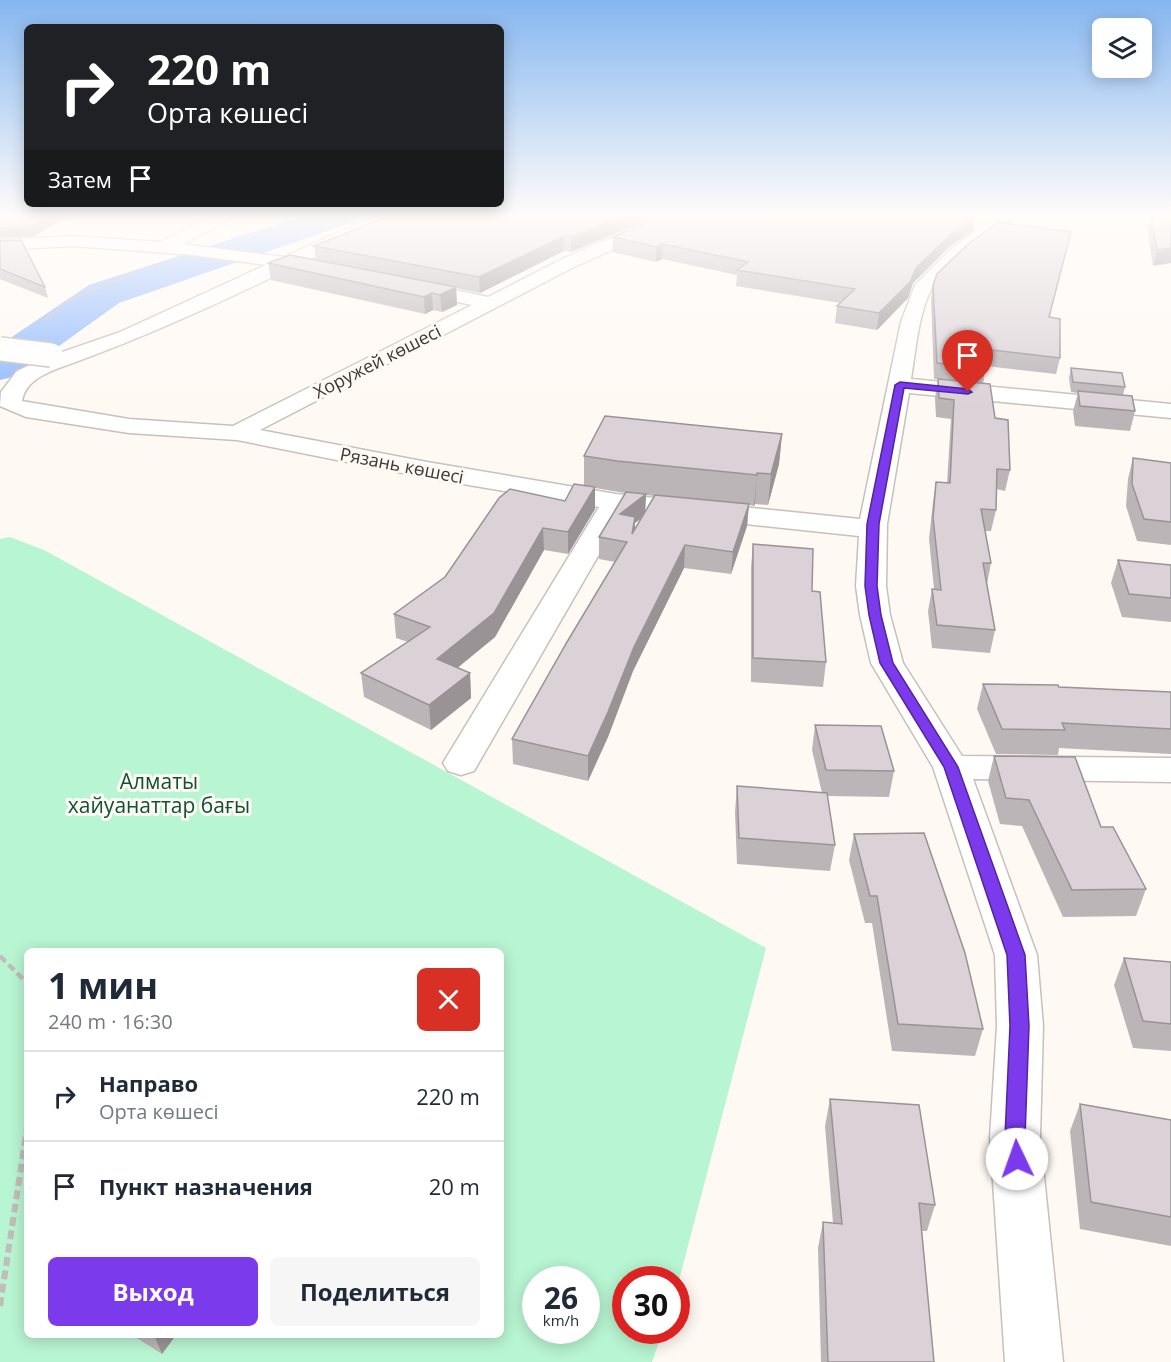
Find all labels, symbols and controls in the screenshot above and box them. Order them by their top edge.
map controls [1092,18,1152,78]
button: layers [1092,18,1152,78]
text: 220 m [147,40,271,97]
icon: right [48,48,126,126]
text: Орта көшесі [147,94,308,131]
icon: arrive [124,162,157,195]
text: Затем [48,164,112,194]
street label: Хоружей көшесі [309,319,445,403]
pin [942,330,993,392]
icon: arrive [951,339,984,372]
street label: Рязань көшесі [338,441,466,489]
park label: Алматы хайуанаттар бағы [68,767,250,819]
text: 1 мин [48,961,158,1010]
button: close [417,968,480,1031]
text: 240 m · 16:30 [48,1008,173,1035]
text: Направо [99,1068,198,1098]
icon: right [48,1080,81,1113]
text: 220 m [416,1081,480,1111]
text: Орта көшесі [99,1098,219,1125]
position arrow [985,1127,1049,1191]
icon: arrive [48,1170,81,1203]
text: Пункт назначения [99,1171,313,1201]
text: 20 m [429,1171,480,1201]
button: Выход [48,1257,258,1326]
button: Поделиться [270,1257,480,1326]
speed limit sign: 30 [612,1266,690,1344]
text: 26 [544,1277,578,1318]
text: km/h [543,1310,579,1330]

